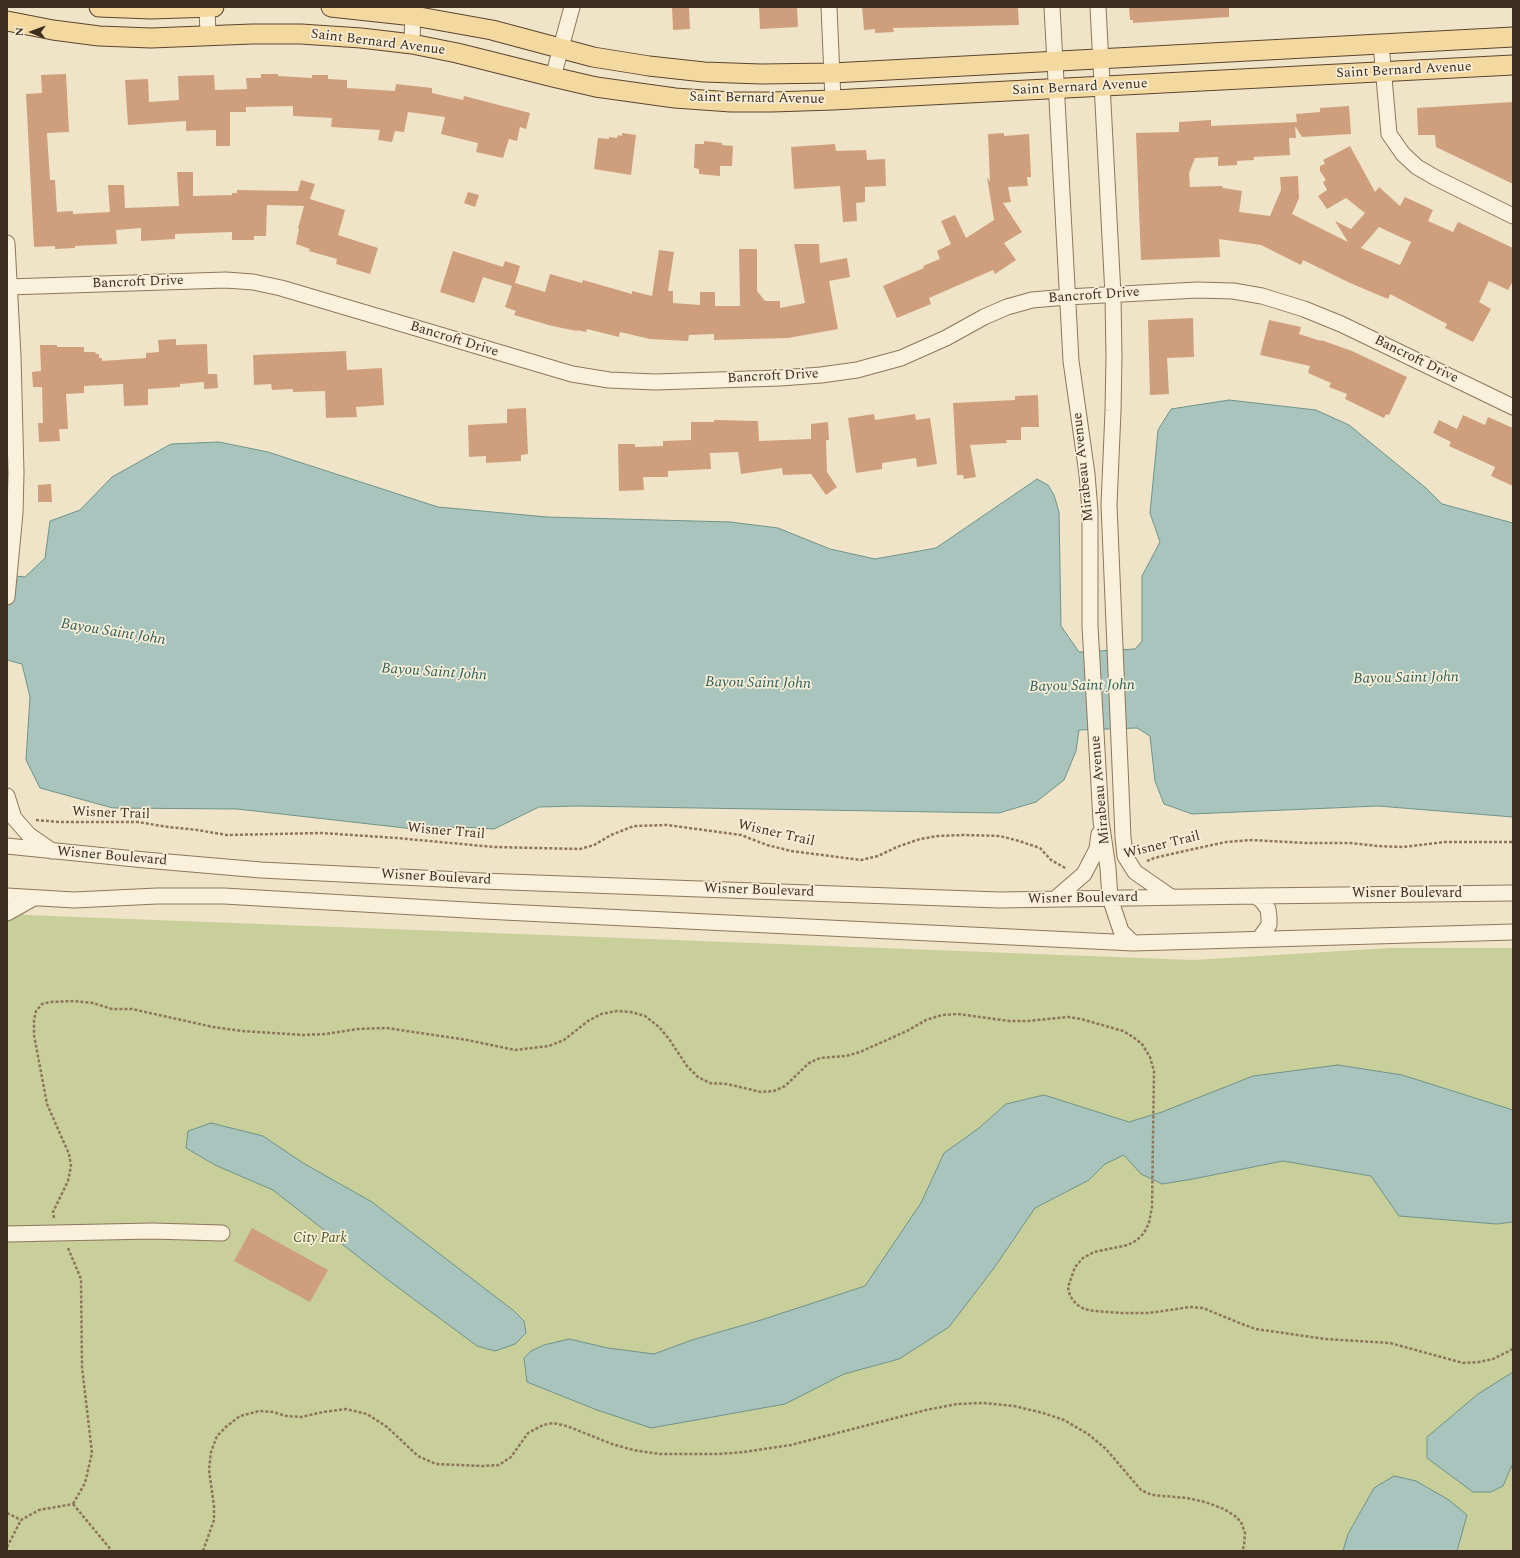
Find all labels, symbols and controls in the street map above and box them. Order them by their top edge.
north arrow [12,12,52,52]
street label: Saint Bernard Avenue [310,26,446,60]
text: N [11,27,28,36]
street label: Saint Bernard Avenue [1336,59,1472,83]
street label: Saint Bernard Avenue [1012,76,1148,100]
street label: Saint Bernard Avenue [689,89,825,109]
street label: Bancroft Drive [92,273,184,293]
street label: Bancroft Drive [1048,284,1140,308]
street label: Bancroft Drive [408,319,500,361]
street label: Bancroft Drive [1371,332,1461,388]
street label: Bancroft Drive [727,366,819,388]
street label: Mirabeau Avenue [1070,412,1098,522]
water label: Bayou Saint John [59,616,167,650]
water label: Bayou Saint John [381,660,487,686]
water label: Bayou Saint John [1353,669,1459,689]
water label: Bayou Saint John [705,674,811,694]
water label: Bayou Saint John [1029,677,1135,697]
street label: Mirabeau Avenue [1088,735,1114,845]
street label: Wisner Trail [72,804,150,824]
street label: Wisner Trail [736,817,816,851]
street label: Wisner Trail [406,820,486,844]
street label: Wisner Trail [1122,828,1202,864]
street label: Wisner Boulevard [56,844,168,870]
street label: Wisner Boulevard [380,867,492,889]
street label: Wisner Boulevard [703,881,815,901]
street label: Wisner Boulevard [1352,886,1462,902]
street label: Wisner Boulevard [1028,890,1138,908]
park label: City Park [293,1231,347,1247]

